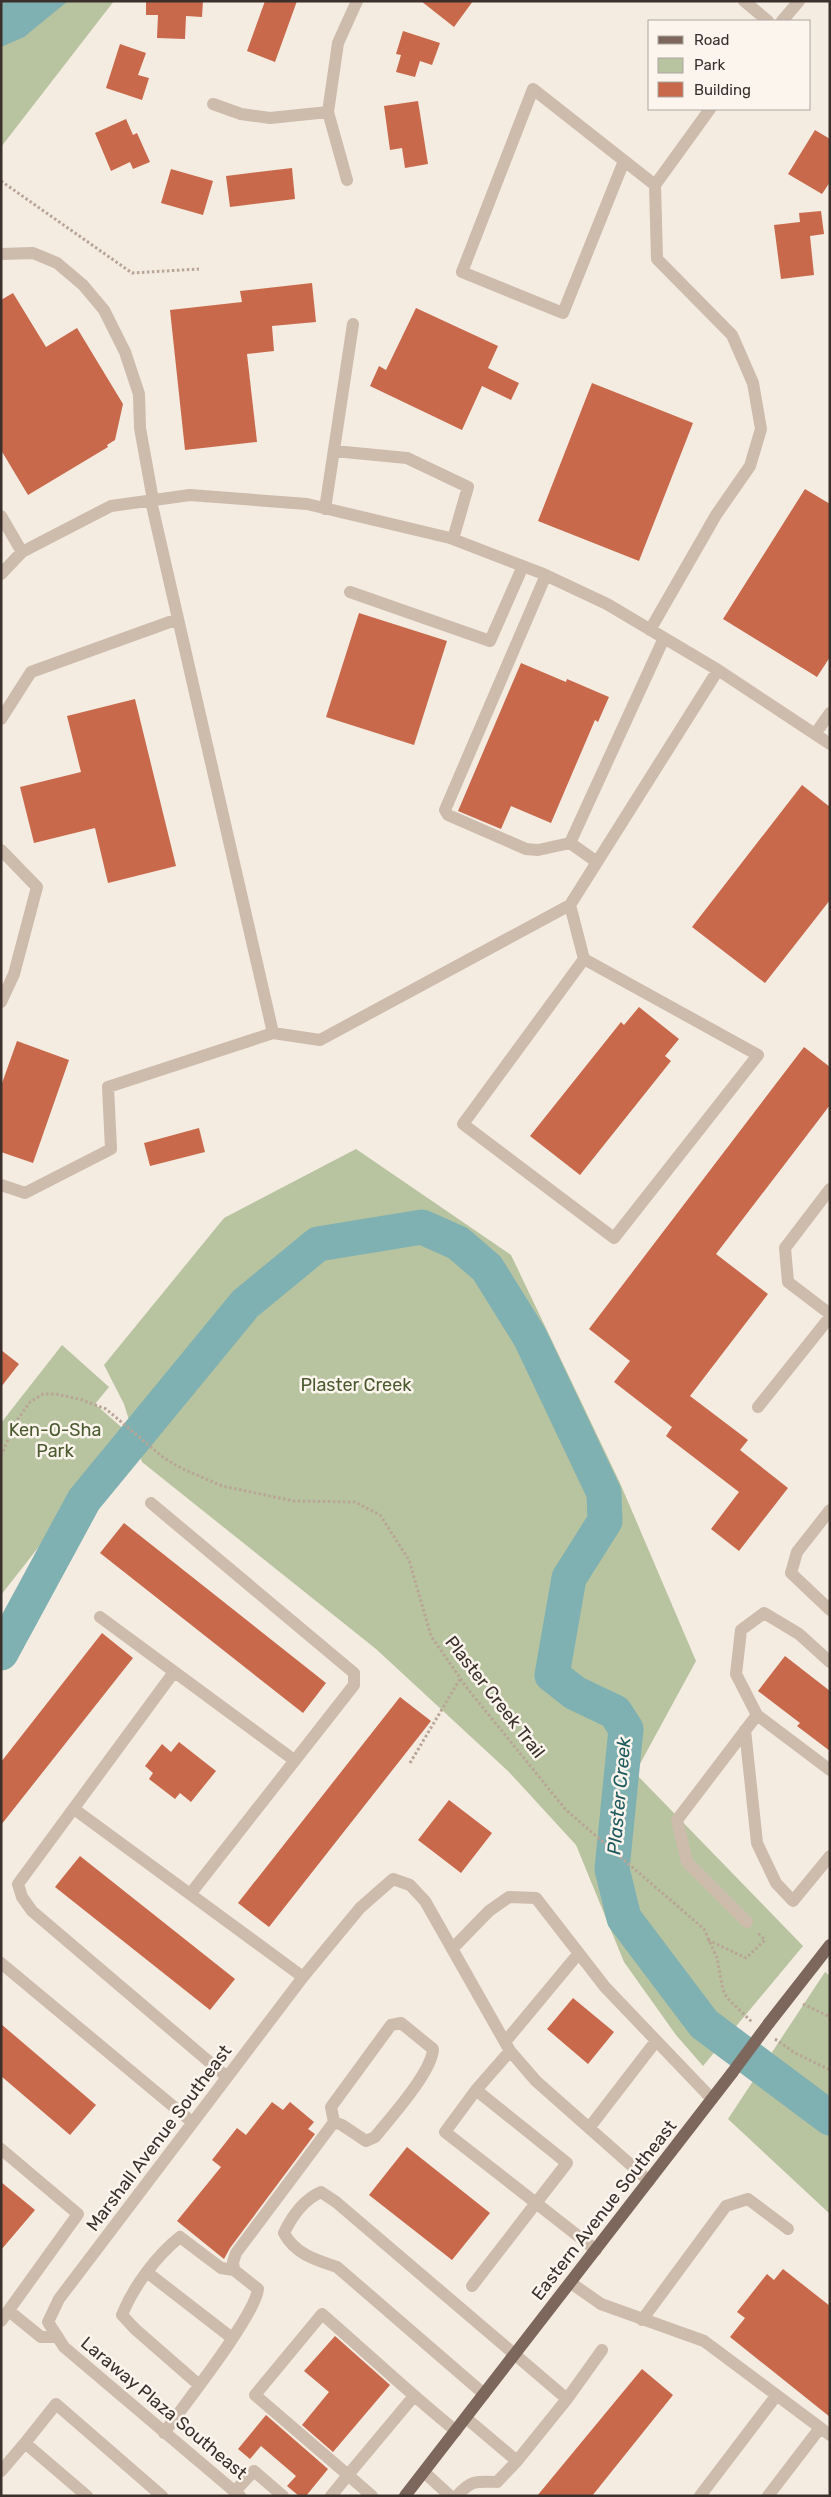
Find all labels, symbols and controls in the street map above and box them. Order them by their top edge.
legend [648,20,811,110]
text: Road [694,31,730,49]
text: Park [694,56,725,74]
text: Building [694,81,751,99]
park label: Plaster Creek [300,1374,412,1396]
park label: Ken-O-Sha Park [9,1419,101,1462]
street label: Plaster Creek Trail [440,1631,550,1763]
water label: Plaster Creek [602,1736,636,1856]
street label: Marshall Avenue Southeast [82,2040,236,2236]
street label: Eastern Avenue Southeast [527,2115,681,2305]
street label: Laraway Plaza Southeast [76,2332,252,2484]

